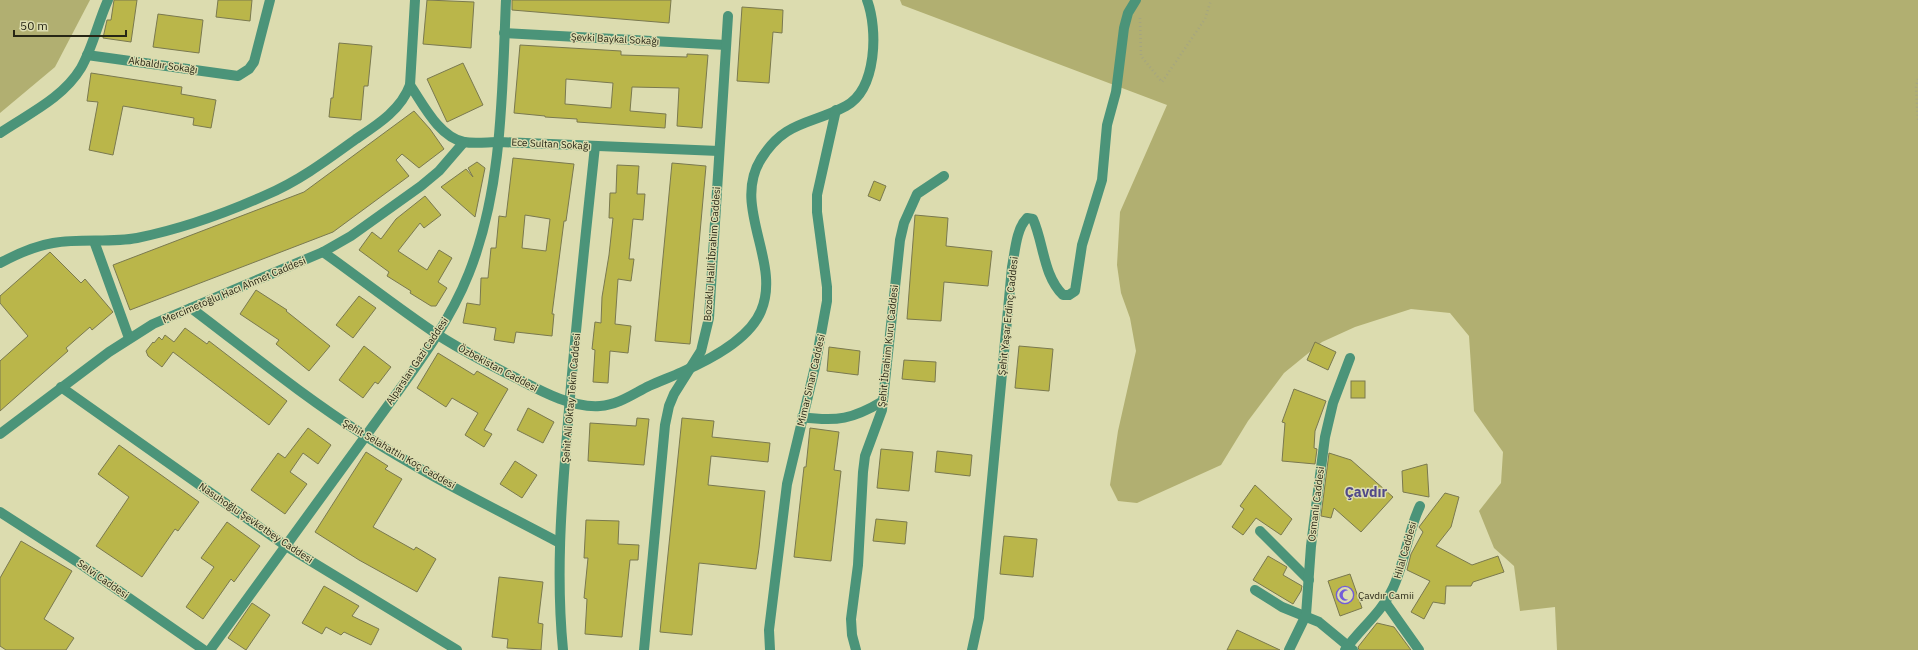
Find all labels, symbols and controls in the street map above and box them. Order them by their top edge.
scale bar [14,12,126,38]
text: 50 m [20,18,48,33]
street label: Şevki Baykal Sokağı [570,30,660,48]
street label: Akbaldır Sokağı [128,54,198,76]
street label: Ece Sultan Sokağı [511,135,591,153]
street label: Bozoklu Halil İbrahim Caddesi [701,186,723,322]
street label: Mercimetoğlu Hacı Ahmet Caddesi [160,254,308,326]
street label: Şehit Yaşar Erdinç Caddesi [995,256,1021,376]
street label: Şehit İbrahim Kuru Caddesi [875,284,901,408]
street label: Alparslan Gazi Caddesi [383,315,451,407]
street label: Şehit Ali Oktay Tekin Caddesi [559,333,583,463]
street label: Mimar Sinan Caddesi [794,333,828,427]
street label: Özbekistan Caddesi [456,341,540,395]
street label: Şehit Selahattin Koç Caddesi [340,416,458,492]
street label: Osmanlı Caddesi [1305,466,1327,542]
street label: Nasuhoğlu Şevketbey Caddesi [196,480,316,566]
district label: Çavdır [1345,483,1388,501]
street label: Hilal Caddesi [1391,520,1419,580]
street label: Selvi Caddesi [75,557,131,601]
mosque icon: Çavdır Camii [1335,585,1355,605]
place label: Çavdır Camii [1358,589,1414,602]

